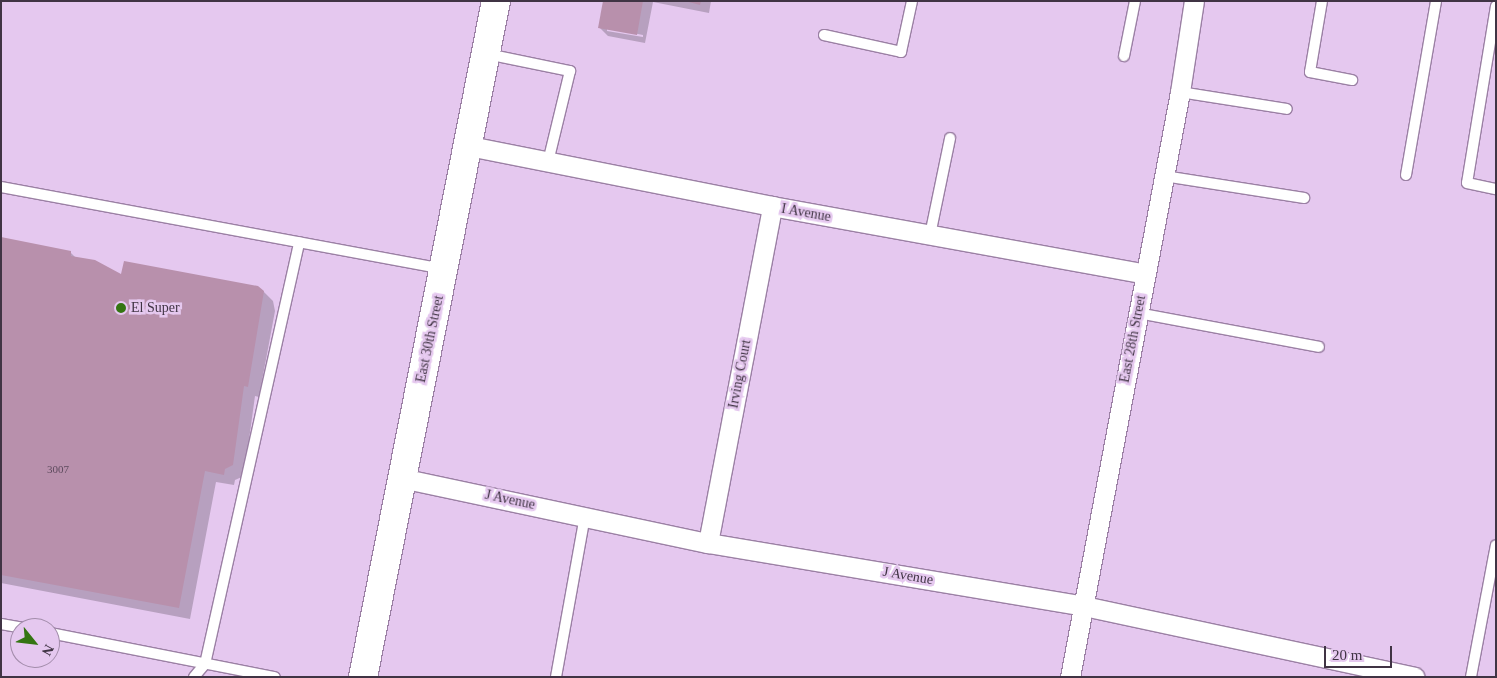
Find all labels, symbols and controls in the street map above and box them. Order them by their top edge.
street label: I Avenue [780,200,832,226]
street label: East 30th Street [413,294,447,384]
street label: East 28th Street [1116,294,1150,384]
place label: El Super [131,300,180,316]
marker: El Super [115,302,127,314]
street label: Irving Court [725,338,755,410]
house number: 3007 [47,462,69,476]
street label: J Avenue [483,486,537,514]
street label: J Avenue [881,563,935,589]
north arrow [10,618,60,668]
scale bar [1327,636,1394,668]
text: N [39,642,57,658]
text: 20 m [1332,647,1362,663]

